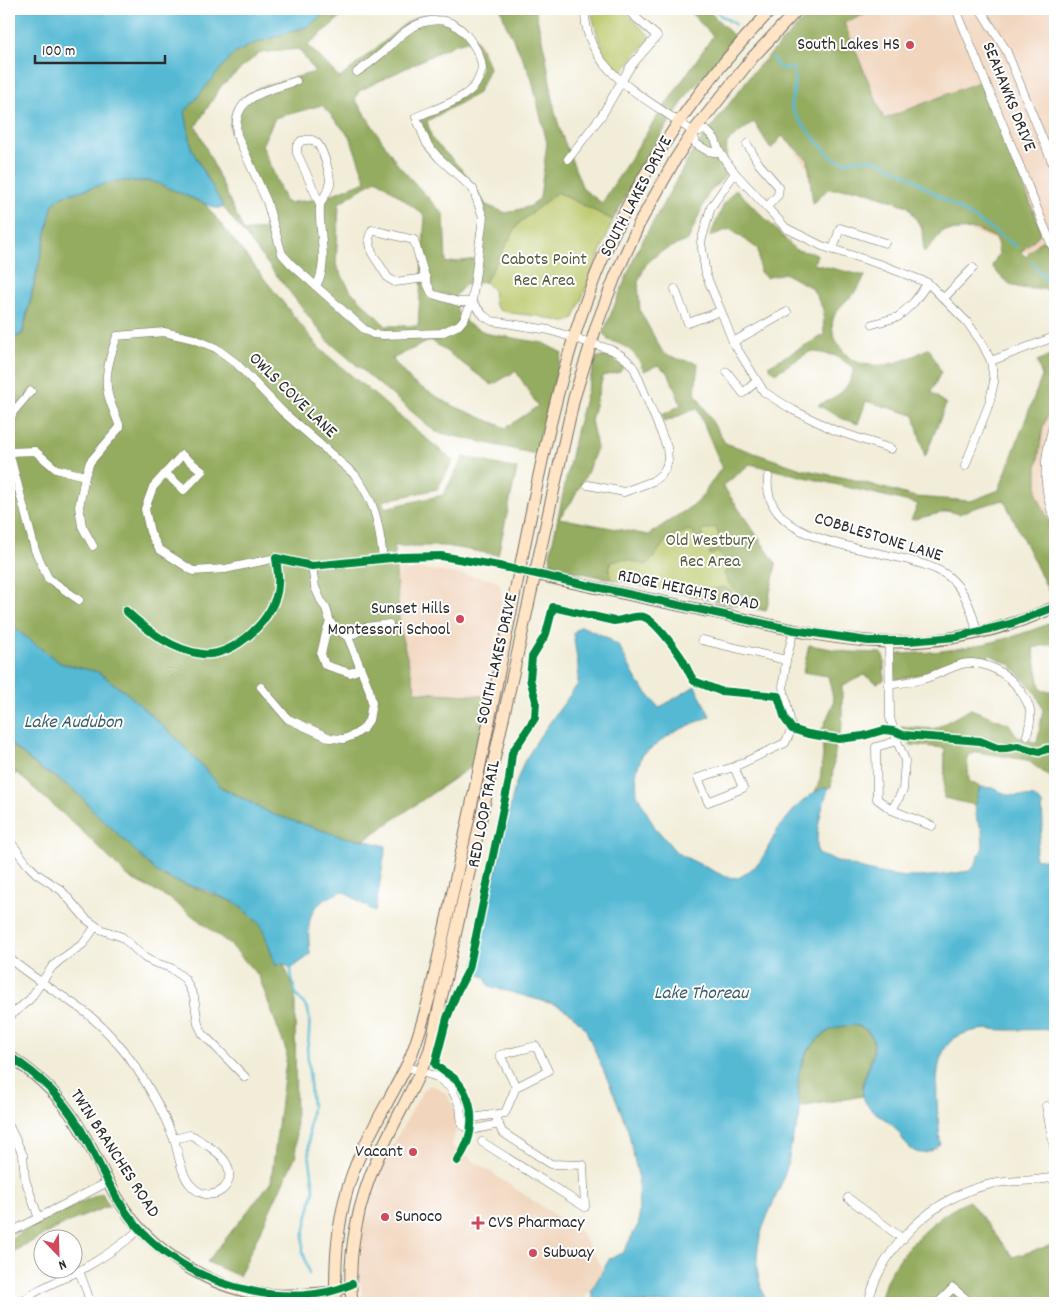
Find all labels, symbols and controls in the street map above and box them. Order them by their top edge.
scale bar [35,32,165,64]
place label: South Lakes HS [797,33,900,58]
street label: SEAHAWKS DRIVE [975,38,1041,156]
marker: South Lakes HS [904,39,916,51]
text: 100 m [42,41,75,63]
street label: SOUTH LAKES DRIVE [595,132,679,262]
park label: Cabots Point Rec Area [501,248,587,294]
street label: OWLS COVE LANE [242,347,342,445]
street label: COBBLESTONE LANE [811,507,945,569]
park label: Old Westbury Rec Area [665,529,755,575]
street label: RIDGE HEIGHTS ROAD [615,564,761,618]
street label: SOUTH LAKES DRIVE [471,591,525,727]
place label: Sunset Hills Montessori School [328,597,451,643]
marker: Sunset Hills Montessori School [454,613,466,625]
water label: Lake Audubon [24,710,123,737]
street label: RED LOOP TRAIL [462,757,508,870]
water label: Lake Thoreau [654,981,750,1008]
street label: TWIN BRANCHES ROAD [63,1085,165,1223]
place label: Vacant [355,1140,403,1165]
marker: Vacant [407,1146,419,1158]
place label: Sunoco [395,1205,442,1230]
marker: Sunoco [379,1211,391,1223]
place label: CVS Pharmacy [488,1211,585,1236]
marker: CVS Pharmacy [472,1217,484,1229]
north arrow [32,1230,82,1280]
place label: Subway [543,1241,595,1266]
marker: Subway [527,1247,539,1259]
text: N [55,1254,69,1275]

